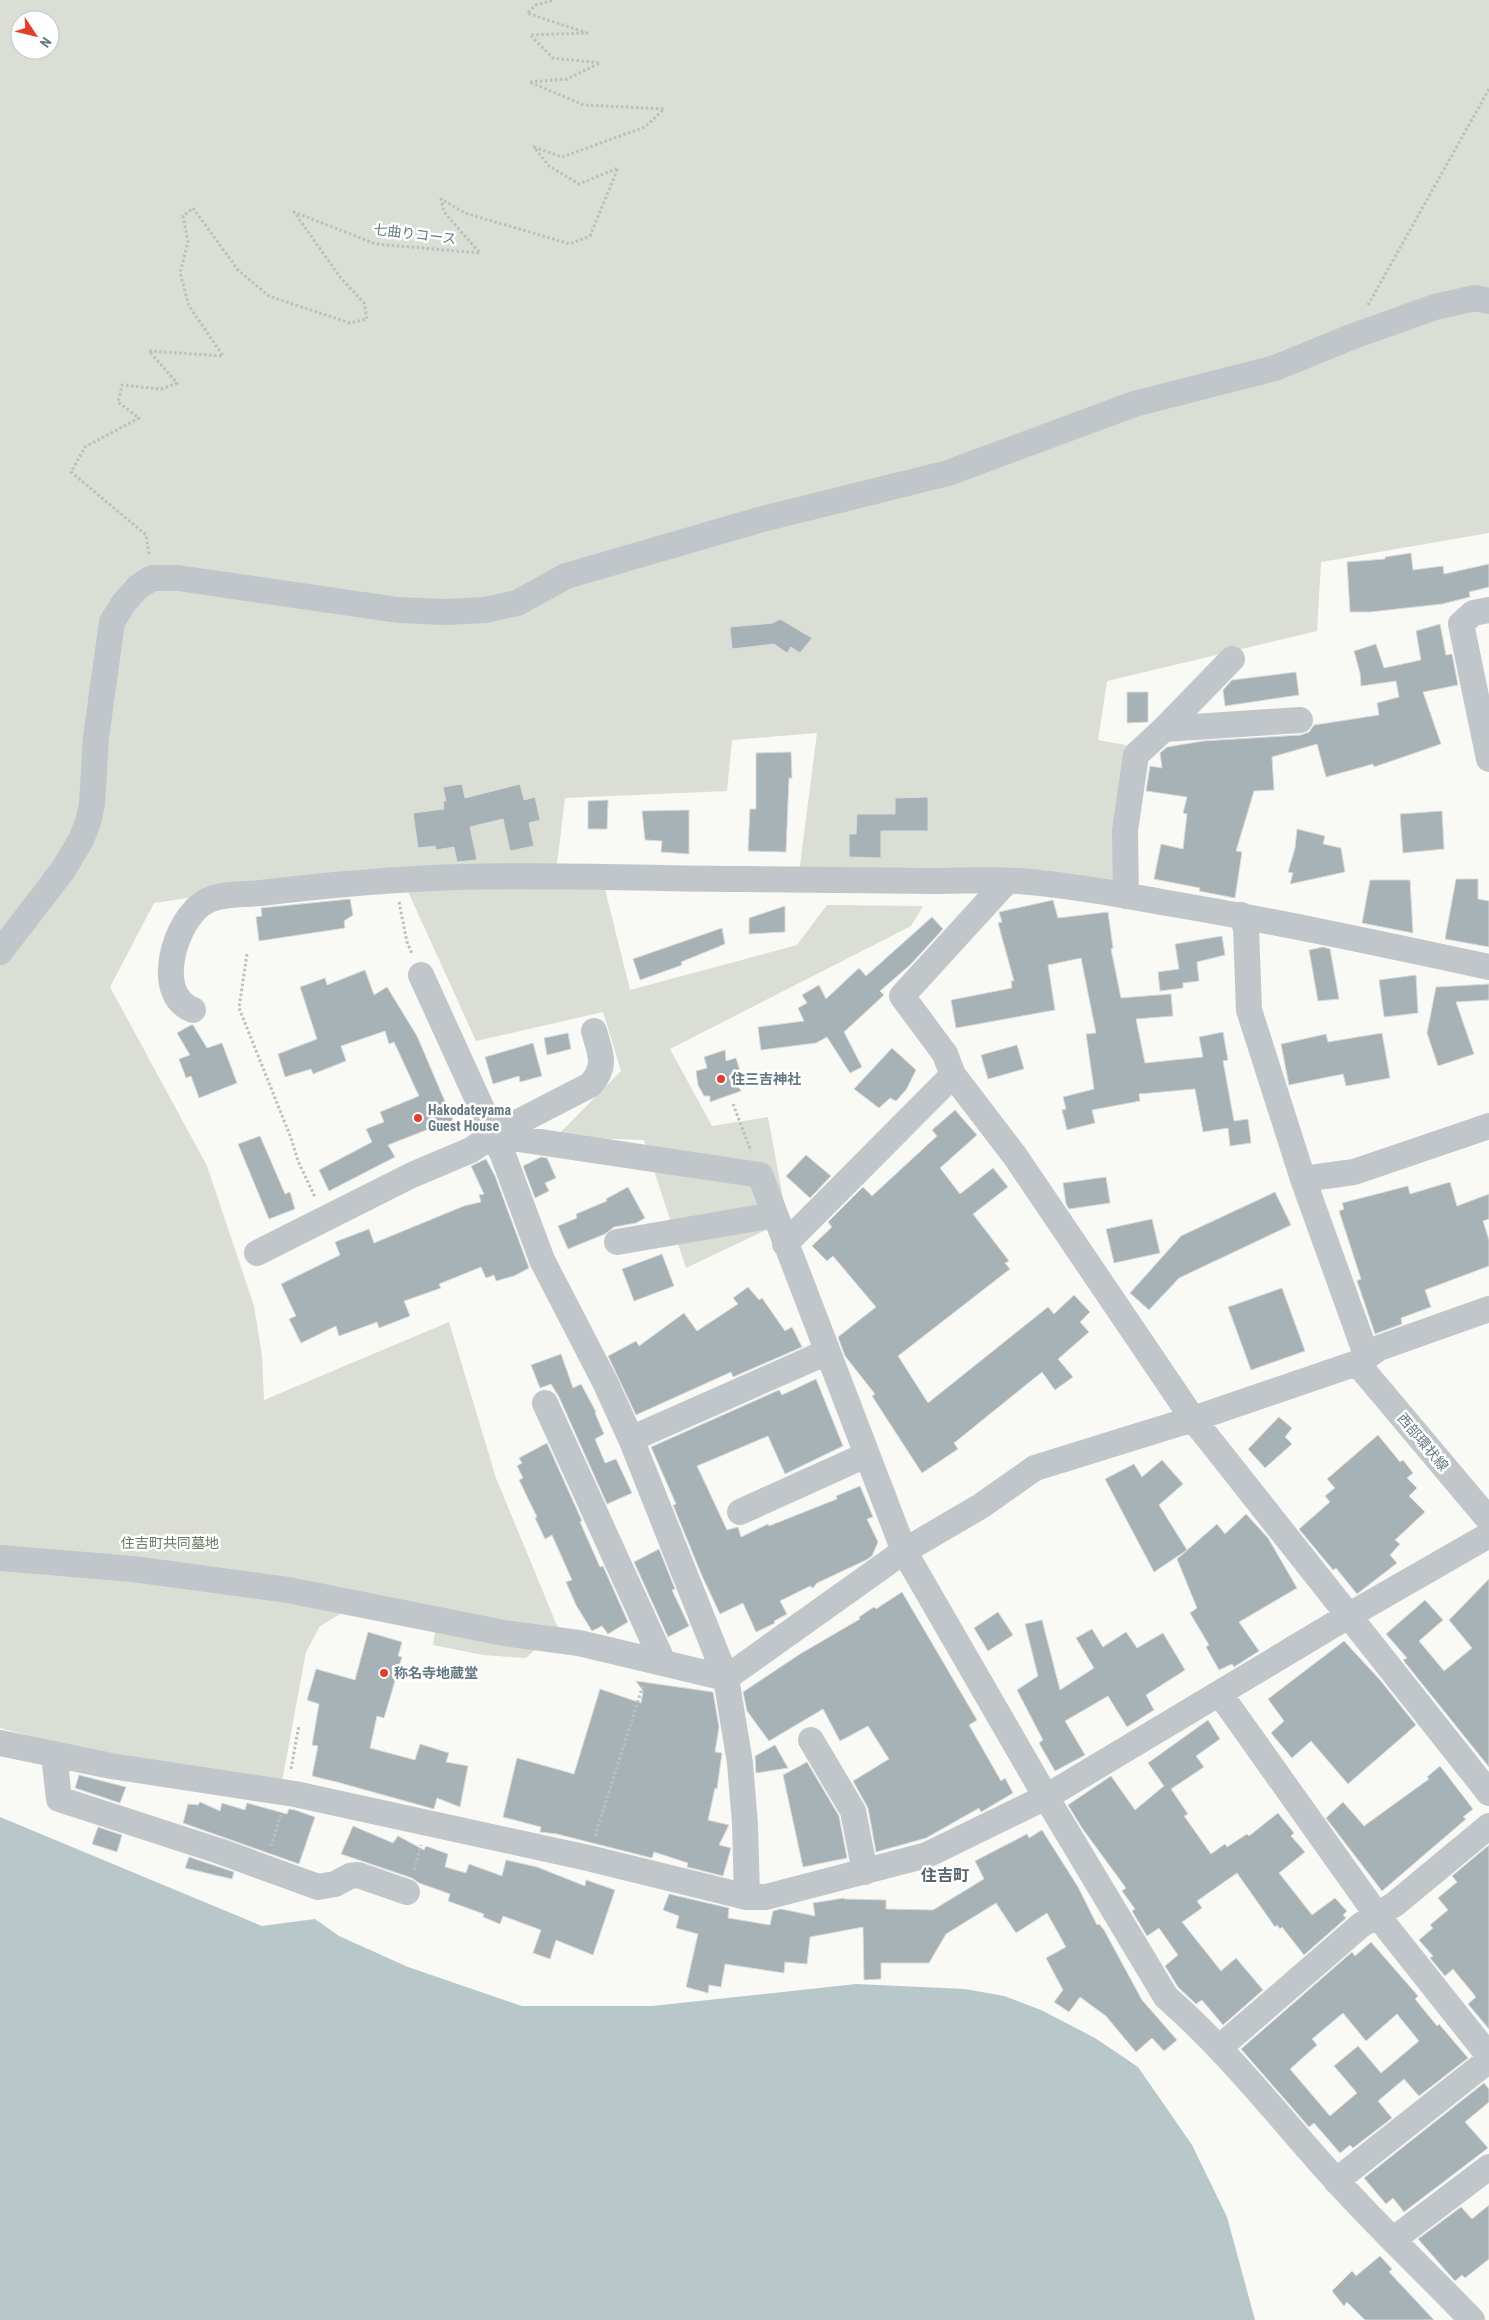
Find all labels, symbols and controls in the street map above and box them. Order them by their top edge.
north arrow [10,10,60,60]
text: N [37,34,55,51]
street label: 七曲りコース [373,221,457,247]
place label: 住三吉神社 [731,1071,801,1087]
marker: 住三吉神社 [715,1073,727,1085]
place label: Hakodateyama Guest House [428,1102,511,1134]
marker: Hakodateyama Guest House [412,1112,424,1124]
street label: 西部環状線 [1394,1410,1452,1474]
park label: 住吉町共同墓地 [121,1535,219,1551]
place label: 称名寺地蔵堂 [394,1665,478,1681]
marker: 称名寺地蔵堂 [378,1667,390,1679]
district label: 住吉町 [920,1866,969,1885]

